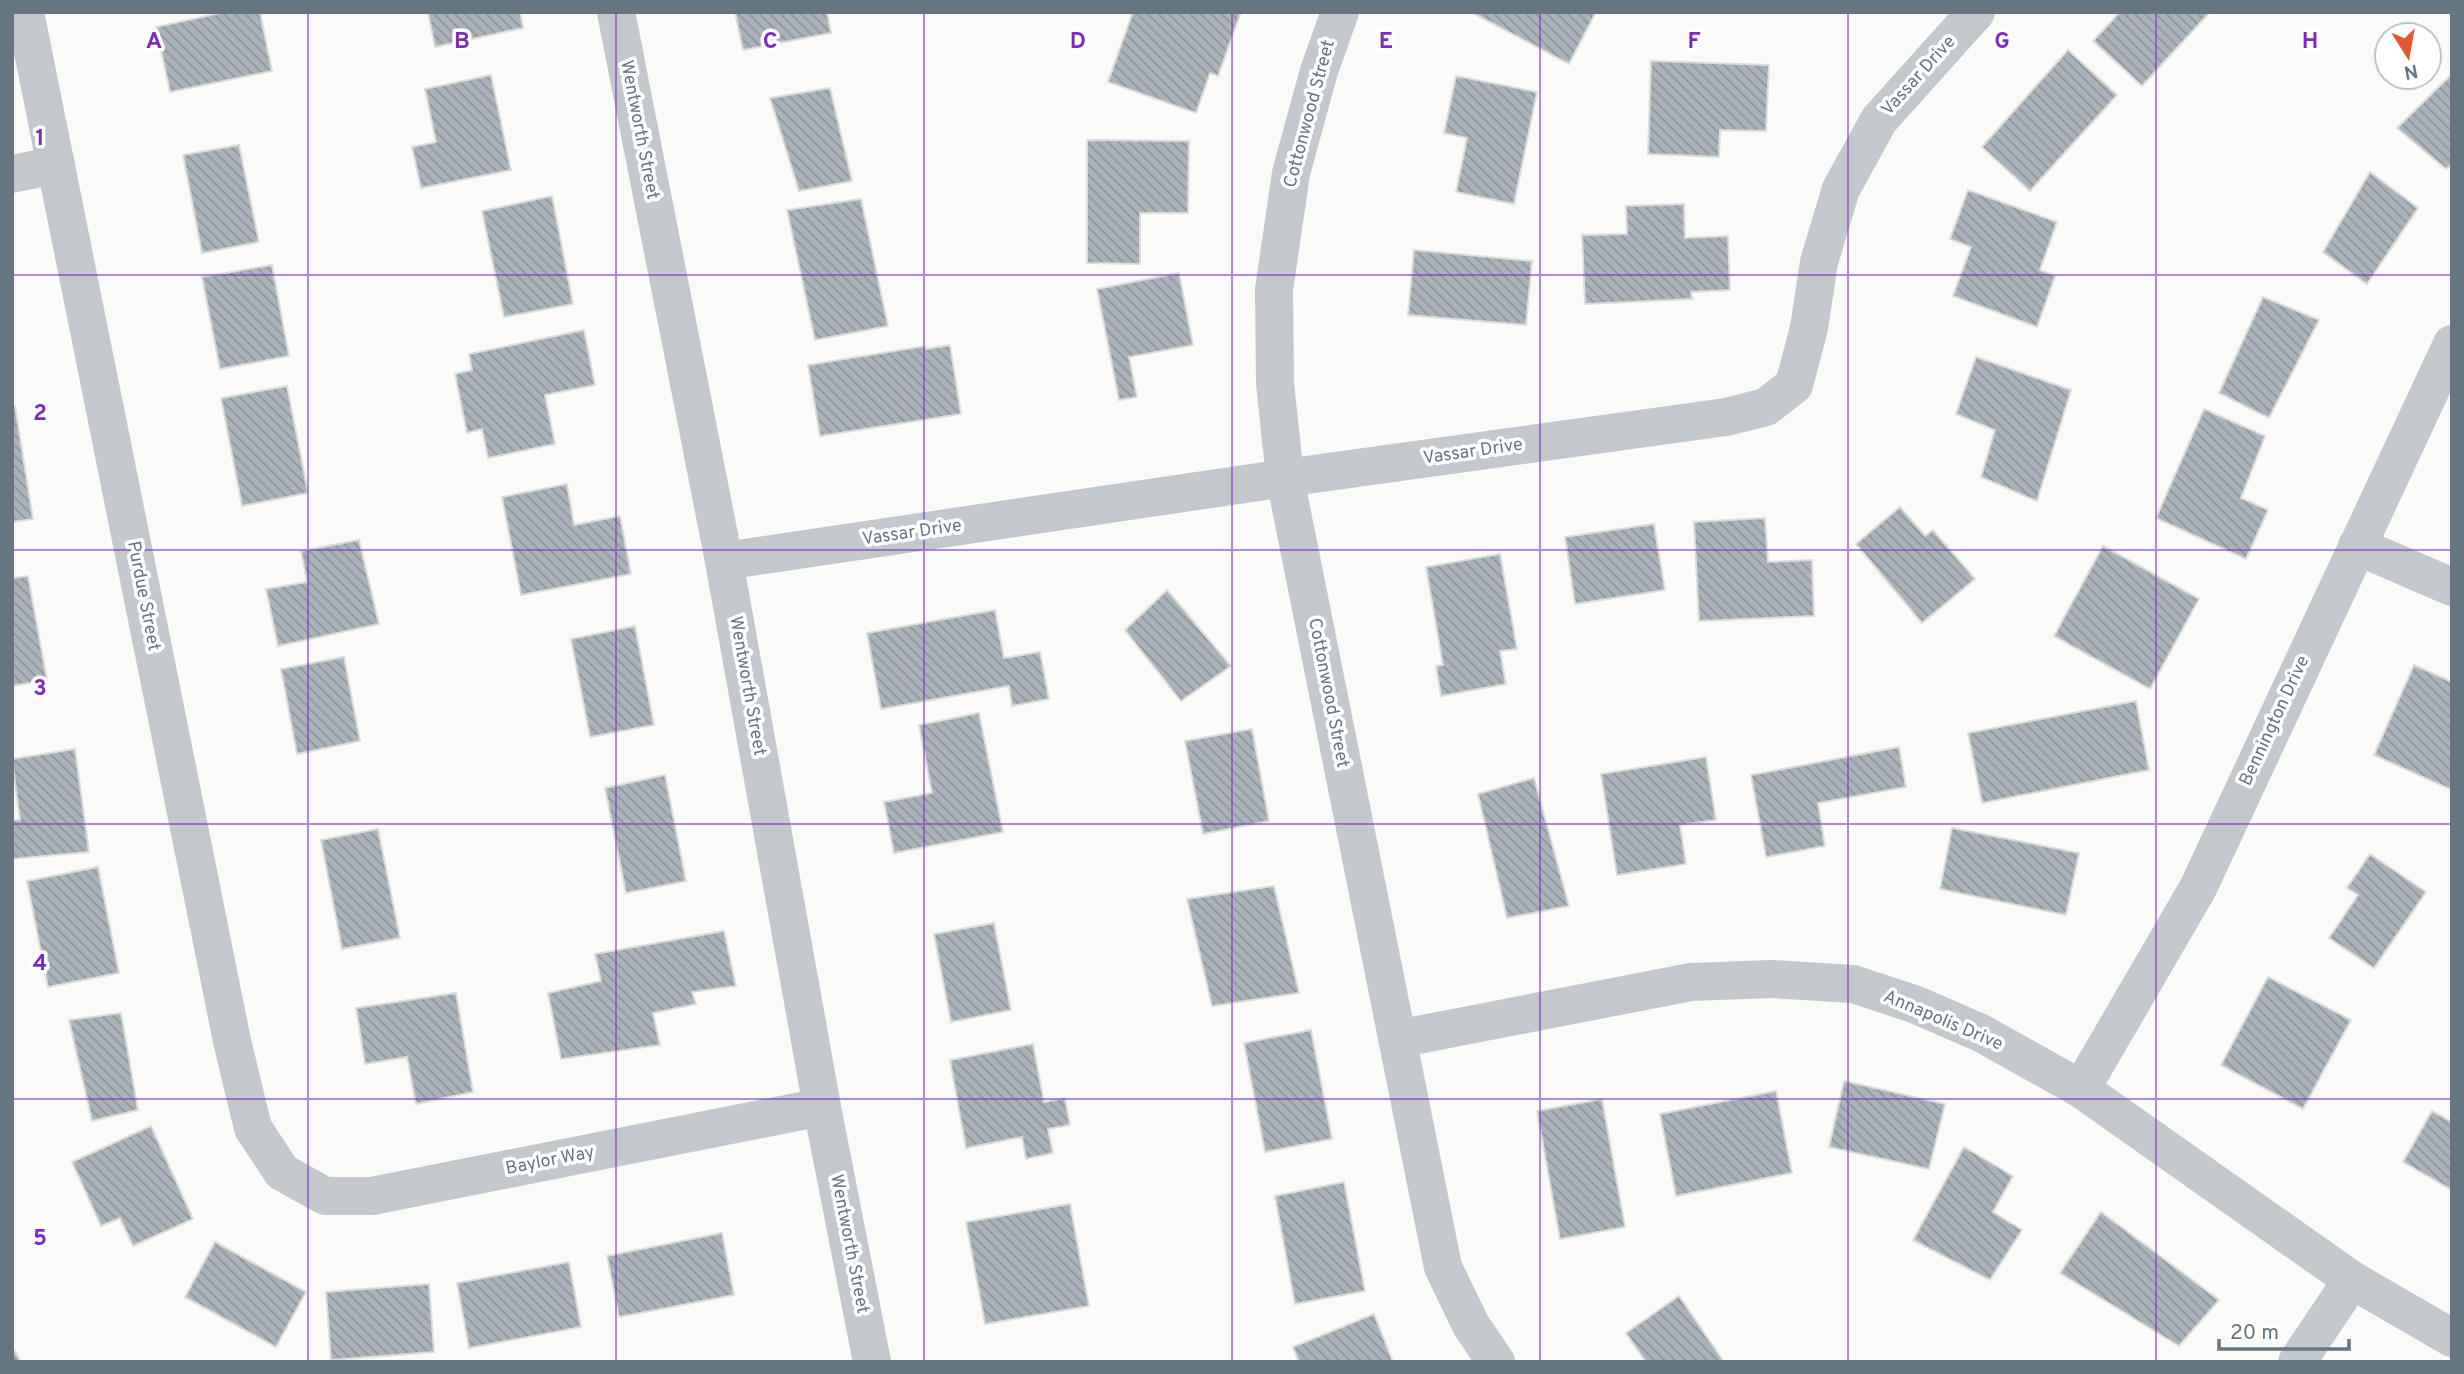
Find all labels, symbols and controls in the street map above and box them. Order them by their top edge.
north arrow [2373,21,2443,91]
text: A [146,28,162,57]
text: B [454,28,470,57]
text: C [763,28,777,57]
text: D [1070,28,1086,57]
text: E [1379,28,1393,57]
text: F [1687,28,1701,57]
text: G [1994,28,2010,57]
text: H [2302,28,2318,57]
street label: Vassar Drive [1877,31,1961,121]
street label: Cottonwood Street [1279,38,1341,190]
street label: Wentworth Street [614,58,664,202]
text: N [2402,58,2420,84]
text: 1 [35,125,45,154]
text: 2 [33,400,47,429]
street label: Vassar Drive [1422,434,1524,470]
street label: Vassar Drive [861,515,963,551]
street label: Purdue Street [121,539,165,653]
street label: Wentworth Street [723,614,771,758]
street label: Cottonwood Street [1302,616,1354,770]
street label: Bennington Drive [2235,652,2315,790]
text: 3 [33,675,47,704]
text: 4 [33,950,47,979]
street label: Annapolis Drive [1880,985,2006,1057]
street label: Baylor Way [504,1141,596,1181]
street label: Wentworth Street [824,1172,874,1316]
text: 5 [33,1225,47,1254]
scale bar [2219,1308,2348,1352]
text: 20 m [2230,1320,2279,1347]

